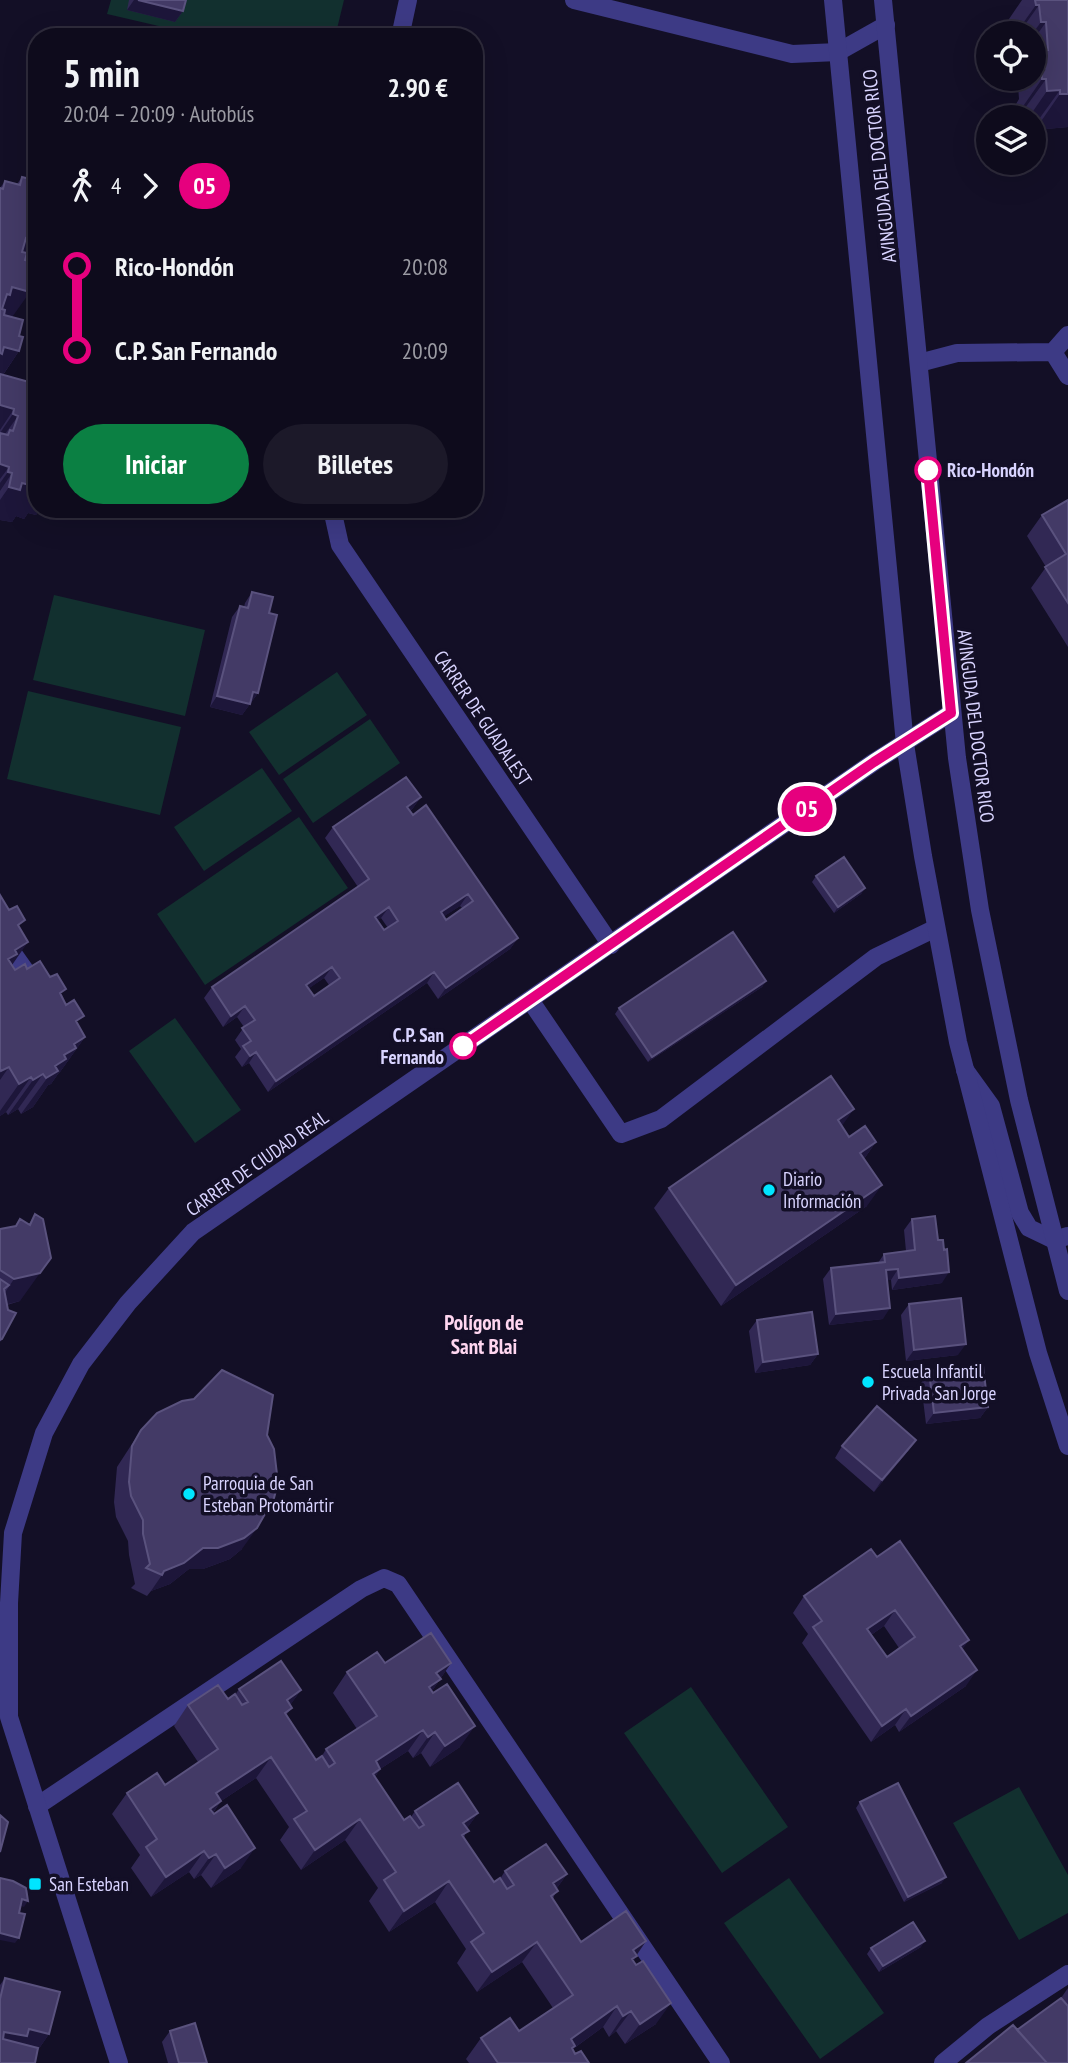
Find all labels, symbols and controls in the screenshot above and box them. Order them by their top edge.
map controls [976,21,1046,175]
button: locate [976,21,1046,91]
text: 5 min [63,48,140,97]
street label: AVINGUDA DEL DOCTOR RICO [857,68,901,264]
text: 2.90 € [387,71,448,104]
text: 20:04 – 20:09 · Autobús [63,99,254,128]
button: layers [976,105,1046,175]
icon: walk [63,167,101,205]
icon: forward [131,167,169,205]
text: 05 [193,170,216,201]
text: 4 [111,171,121,200]
text: Rico-Hondón [115,250,234,283]
text: 20:08 [402,252,448,281]
text: C.P. San Fernando [115,334,277,367]
text: 20:09 [402,336,448,365]
button: Iniciar [63,424,249,504]
button: Billetes [263,424,448,504]
marker: Rico-Hondón [915,457,941,483]
place label: Rico-Hondón [947,458,1034,482]
street label: AVINGUDA DEL DOCTOR RICO [952,628,1000,824]
street label: CARRER DE GUADALEST [429,646,538,791]
line badge: 05 [776,786,838,832]
text: 05 [796,793,818,824]
place label: C.P. San Fernando [381,1023,444,1069]
marker: C.P. San Fernando [450,1033,476,1059]
street label: CARRER DE CIUDAD REAL [181,1105,333,1221]
place label: Diario Información [783,1167,861,1213]
marker: Diario Información [761,1182,777,1198]
district label: Polígon de Sant Blai [444,1309,524,1360]
place label: Escuela Infantil Privada San Jorge [882,1359,997,1405]
marker: Escuela Infantil Privada San Jorge [860,1374,876,1390]
place label: Parroquia de San Esteban Protomártir [203,1471,334,1517]
marker: Parroquia de San Esteban Protomártir [181,1486,197,1502]
place label: San Esteban [49,1872,129,1896]
marker: San Esteban [27,1876,43,1892]

